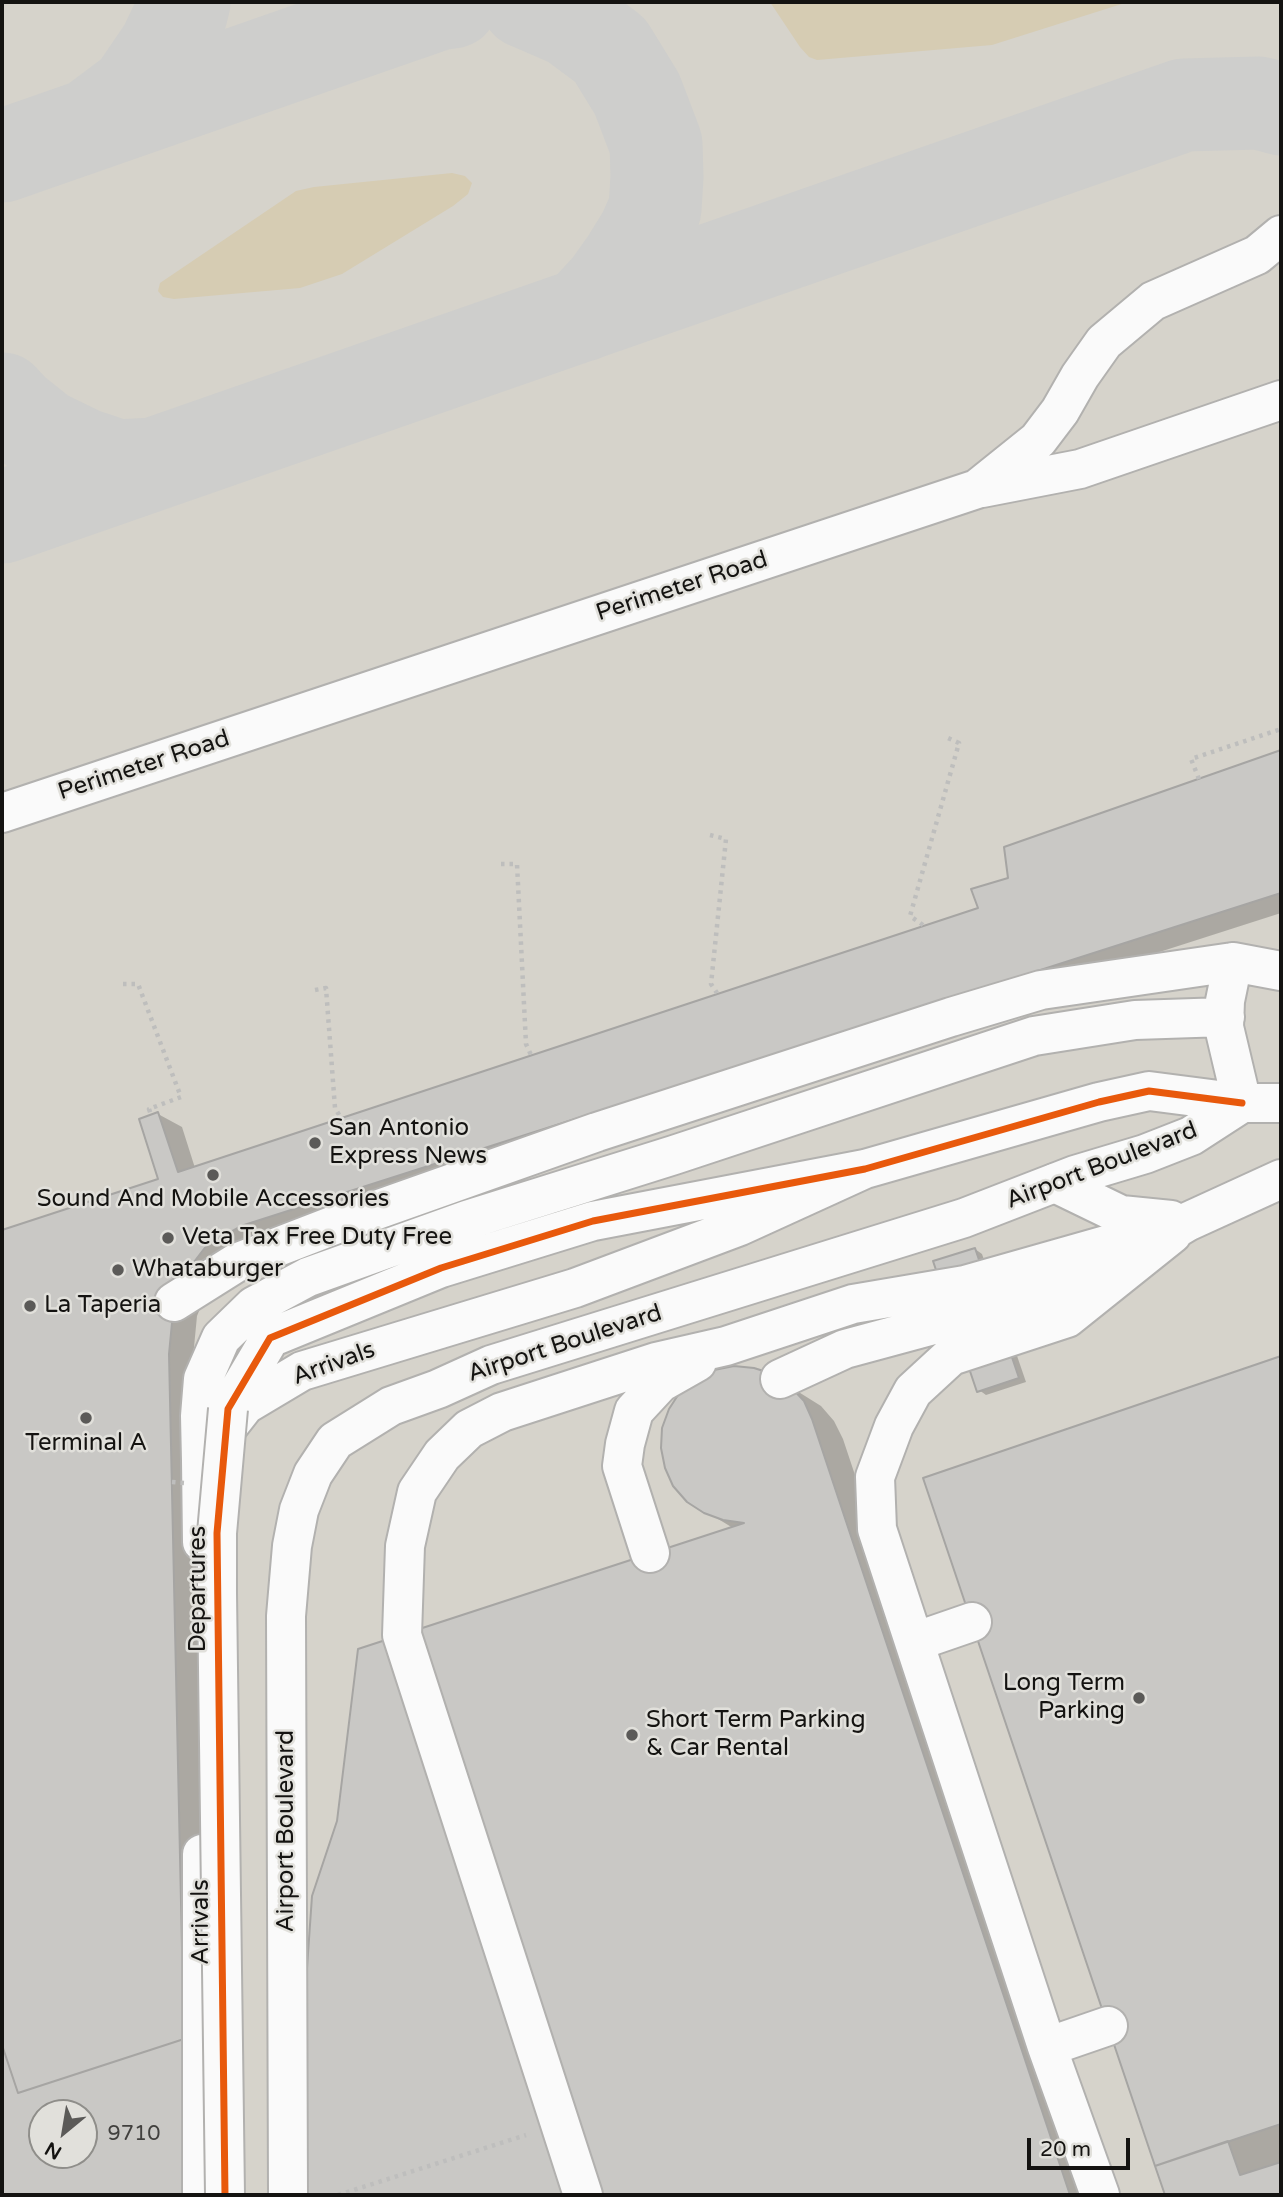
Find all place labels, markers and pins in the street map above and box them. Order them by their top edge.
place label: San Antonio Express News [329,1115,487,1171]
marker: San Antonio Express News [307,1135,323,1151]
marker: Sound And Mobile Accessories [205,1167,221,1183]
place label: Sound And Mobile Accessories [37,1186,389,1214]
place label: Veta Tax Free Duty Free [182,1224,452,1252]
marker: Veta Tax Free Duty Free [160,1230,176,1246]
place label: Whataburger [132,1256,283,1284]
marker: Whataburger [110,1262,126,1278]
place label: La Taperia [44,1292,161,1320]
marker: La Taperia [22,1298,38,1314]
marker: Terminal A [78,1410,94,1426]
place label: Terminal A [25,1430,147,1458]
place label: Long Term Parking [1003,1670,1125,1726]
marker: Long Term Parking [1131,1690,1147,1706]
place label: Short Term Parking & Car Rental [646,1707,866,1763]
marker: Short Term Parking & Car Rental [624,1727,640,1743]

